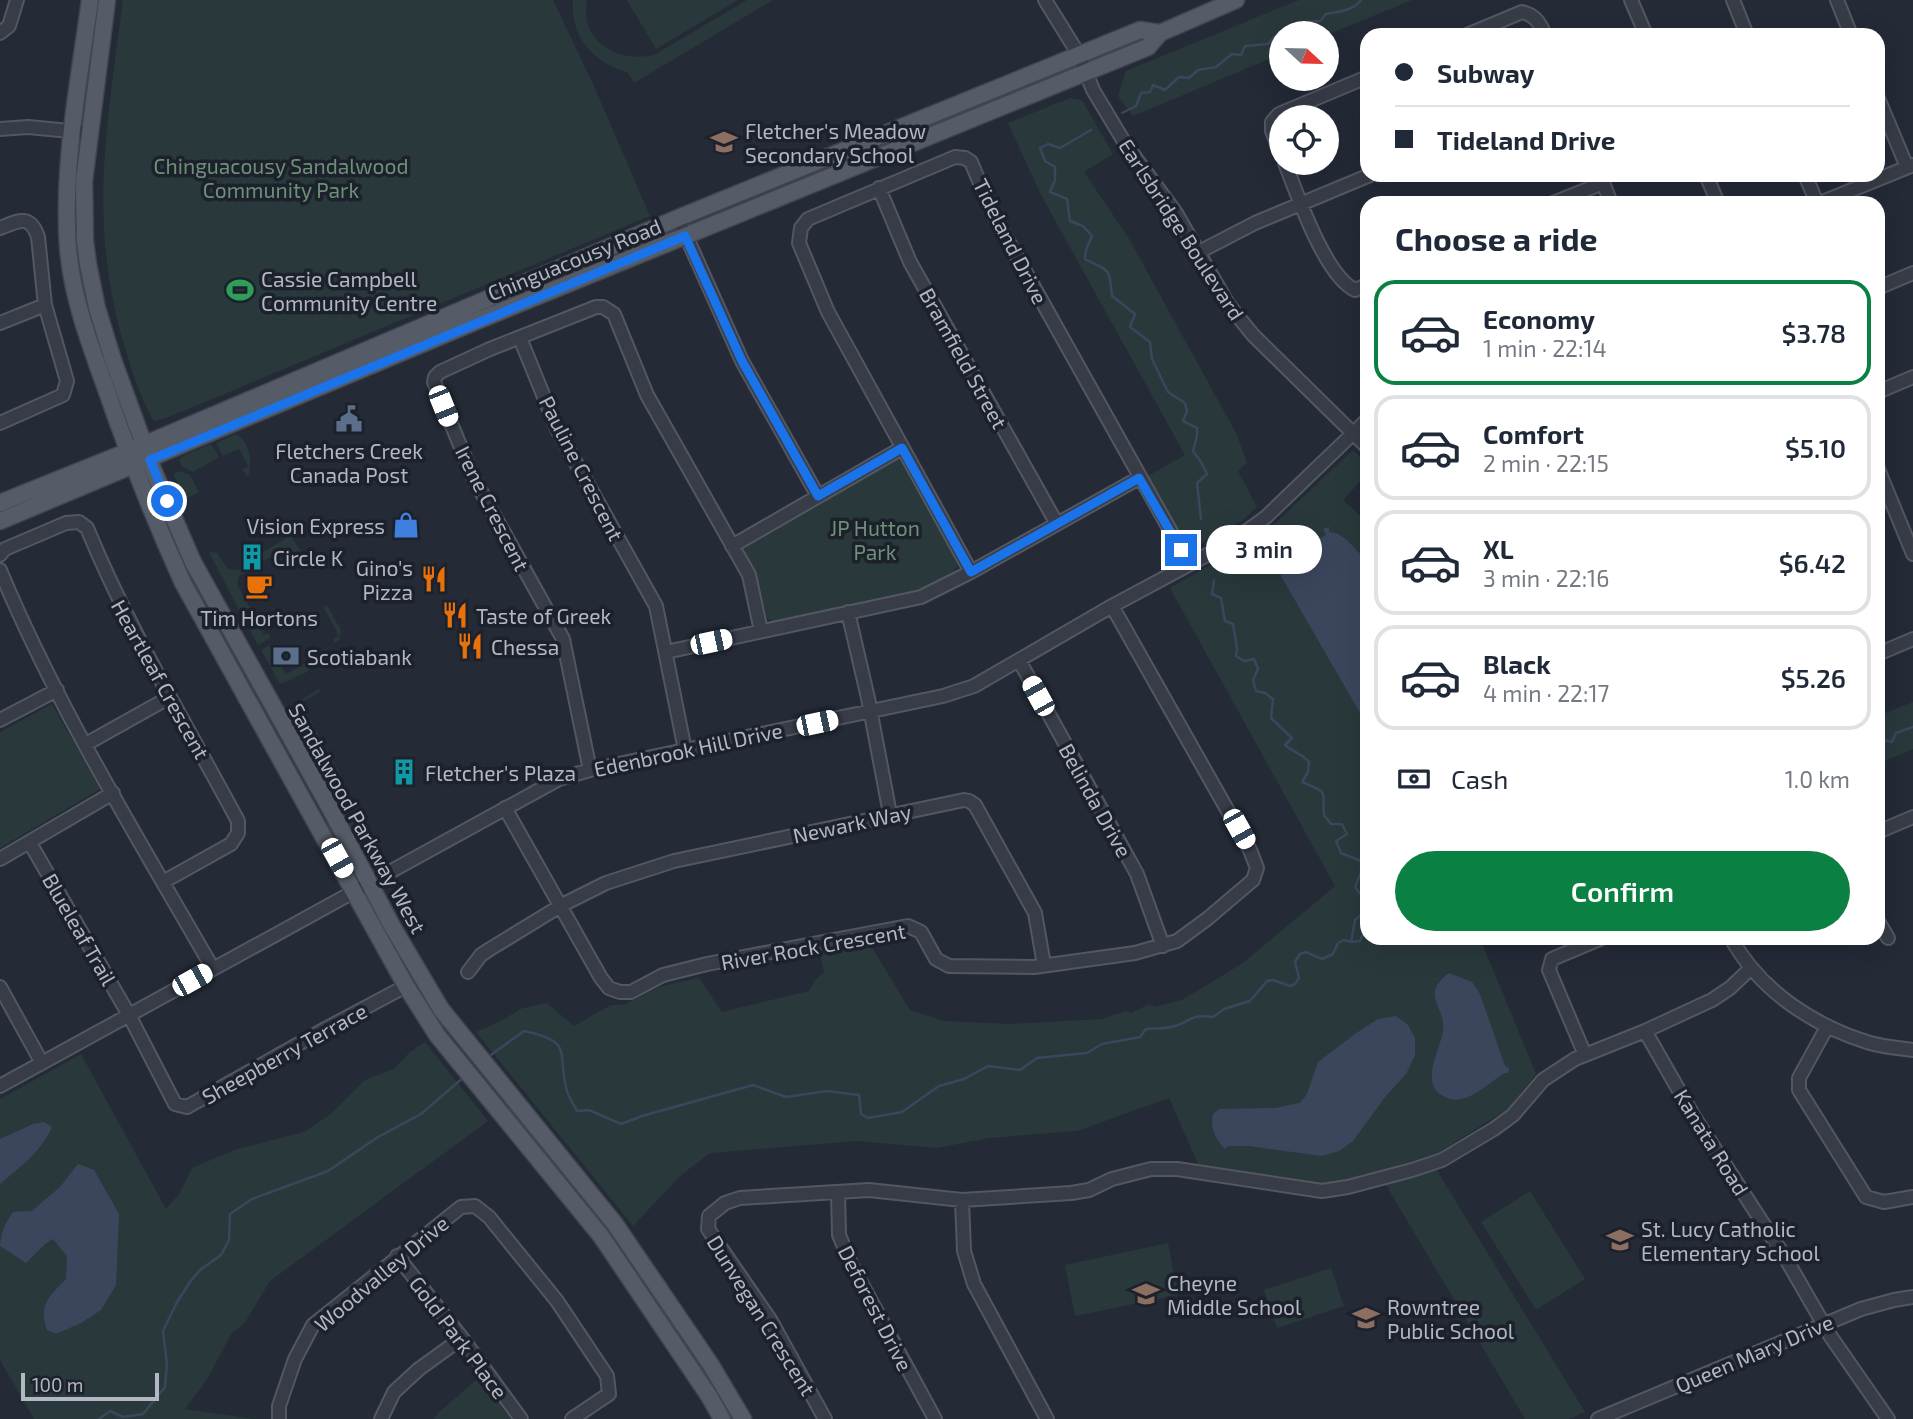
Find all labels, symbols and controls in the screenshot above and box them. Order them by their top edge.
north arrow [1269,21,1339,91]
map controls [1269,21,1339,175]
text: Subway [1437,57,1534,88]
button: locate [1269,105,1339,175]
place label: Fletcher's Meadow Secondary School [745,118,926,167]
text: Tideland Drive [1437,124,1615,155]
school or university icon: Fletcher's Meadow Secondary School [709,127,739,157]
street label: Earlsbridge Boulevard [1114,134,1250,324]
park label: Chinguacousy Sandalwood Community Park [154,153,408,202]
street label: Tideland Drive [969,174,1053,308]
street label: Chinguacousy Road [484,213,664,305]
text: Choose a ride [1395,219,1598,257]
place label: Cassie Campbell Community Centre [261,266,437,315]
sports icon: Cassie Campbell Community Centre [225,275,255,305]
street label: Bramfield Street [915,283,1013,433]
icon: car [1399,301,1462,364]
text: Economy [1483,303,1595,334]
text: $3.78 [1782,317,1846,348]
text: 1 min · 22:14 [1483,334,1607,362]
car [426,383,461,429]
street label: Pauline Crescent [535,391,629,545]
public building icon: Fletchers Creek Canada Post [334,404,364,434]
icon: car [1399,416,1462,479]
text: Comfort [1483,418,1584,449]
text: $5.10 [1785,432,1846,463]
place label: Fletchers Creek Canada Post [275,438,423,487]
street label: Irene Crescent [451,441,535,575]
text: 2 min · 22:15 [1483,449,1609,477]
route start [151,485,183,517]
shop icon: Vision Express [391,510,421,540]
place label: Vision Express [247,513,385,538]
park label: JP Hutton Park [830,515,920,564]
callout: 3 min [1206,526,1321,574]
icon: car [1399,531,1462,594]
text: XL [1483,533,1514,564]
route end [1165,534,1197,566]
text: 3 min [1235,535,1293,563]
building icon: Circle K [237,542,267,572]
place label: Circle K [273,545,344,570]
text: $6.42 [1779,547,1846,578]
place label: Gino's Pizza [356,555,413,604]
restaurant icon: Gino's Pizza [419,564,449,594]
text: 3 min · 22:16 [1483,564,1609,592]
cafe icon: Tim Hortons [244,571,274,601]
street label: Heartleaf Crescent [107,595,215,763]
restaurant icon: Taste of Greek [440,600,470,630]
place label: Taste of Greek [476,603,611,628]
place label: Tim Hortons [200,605,318,630]
car [689,627,734,657]
restaurant icon: Chessa [455,631,485,661]
place label: Chessa [491,634,559,659]
bank icon: Scotiabank [271,641,301,671]
place label: Scotiabank [307,644,412,669]
icon: car [1399,646,1462,709]
text: Black [1483,648,1551,679]
text: $5.26 [1781,662,1846,693]
car [1019,673,1058,719]
text: 4 min · 22:17 [1483,679,1609,707]
street label: Sandalwood Parkway West [284,699,432,937]
car [795,708,840,738]
street label: Edenbrook Hill Drive [591,717,785,781]
street label: Belinda Drive [1055,739,1137,861]
building icon: Fletcher's Plaza [389,757,419,787]
place label: Fletcher's Plaza [425,760,576,785]
icon: cash [1395,760,1433,798]
text: Cash [1451,763,1508,794]
text: 1.0 km [1785,765,1850,793]
street label: Newark Way [790,798,914,848]
car [1220,806,1259,852]
car [318,835,357,881]
button: Confirm [1395,851,1850,931]
street label: Blueleaf Trail [38,869,122,990]
street label: River Rock Crescent [719,917,907,975]
car [169,961,216,999]
street label: Sheepberry Terrace [197,997,371,1109]
street label: Kanata Road [1670,1084,1754,1200]
street label: Woodvalley Drive [309,1210,453,1336]
place label: St. Lucy Catholic Elementary School [1641,1216,1821,1265]
school or university icon: St. Lucy Catholic Elementary School [1605,1225,1635,1255]
street label: Dunvegan Crescent [703,1230,821,1400]
street label: Deforest Drive [834,1241,918,1375]
place label: Cheyne Middle School [1167,1270,1302,1319]
street label: Gold Park Place [405,1271,513,1403]
school or university icon: Cheyne Middle School [1131,1279,1161,1309]
place label: Rowntree Public School [1387,1294,1515,1343]
school or university icon: Rowntree Public School [1351,1303,1381,1333]
street label: Queen Mary Drive [1671,1308,1837,1398]
scale bar [21,1370,159,1402]
text: 100 m [32,1373,83,1396]

